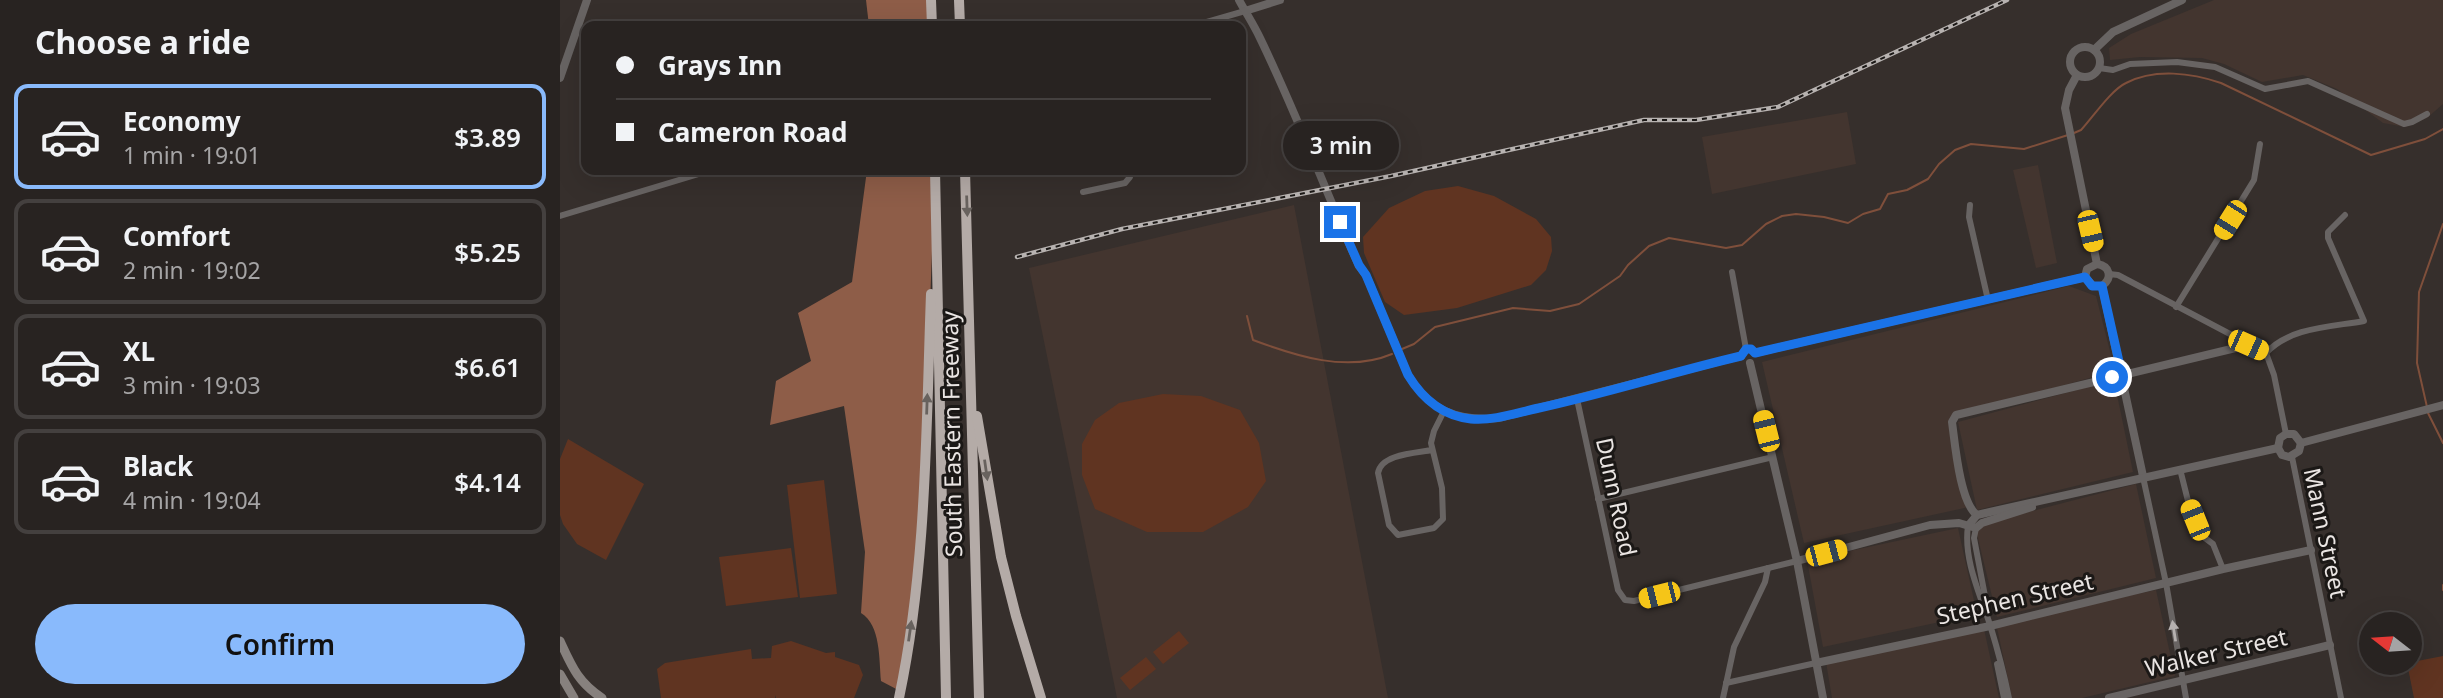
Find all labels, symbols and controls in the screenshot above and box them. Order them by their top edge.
text: Choose a ride [35,20,251,63]
text: Grays Inn [658,47,782,83]
text: Economy [123,103,241,139]
icon: car [39,105,102,168]
text: Cameron Road [658,114,847,150]
text: $3.89 [454,119,521,155]
callout: 3 min [1282,120,1398,170]
text: 3 min [1310,129,1372,161]
text: 1 min · 19:01 [123,139,261,171]
one-way arrow [961,195,972,217]
car [2210,197,2251,243]
route end [1324,206,1356,238]
car [2076,208,2105,254]
text: Comfort [123,218,231,254]
icon: car [39,220,102,283]
text: $5.25 [454,234,521,270]
text: 2 min · 19:02 [123,254,261,286]
street label: South Eastern Freeway [933,310,969,557]
car [2225,327,2272,363]
text: XL [123,333,155,369]
icon: car [39,335,102,398]
text: $6.61 [454,349,521,385]
route start [2096,361,2128,393]
text: 3 min · 19:03 [123,369,261,401]
one-way arrow [921,393,932,415]
car [1751,408,1782,454]
street label: Dunn Road [1589,434,1645,559]
text: Black [123,448,193,484]
icon: car [39,450,102,513]
one-way arrow [981,459,992,481]
text: $4.14 [454,464,521,500]
street label: Mann Street [2297,465,2355,601]
text: 4 min · 19:04 [123,484,261,516]
car [2178,497,2213,543]
car [1803,537,1850,569]
street label: Stephen Street [1933,564,2096,632]
car [1637,580,1682,610]
button: Confirm [35,604,525,684]
north arrow [2359,612,2422,676]
map controls [2359,612,2422,675]
one-way arrow [905,620,916,642]
street label: Walker Street [2142,620,2290,684]
one-way arrow [2168,620,2179,642]

